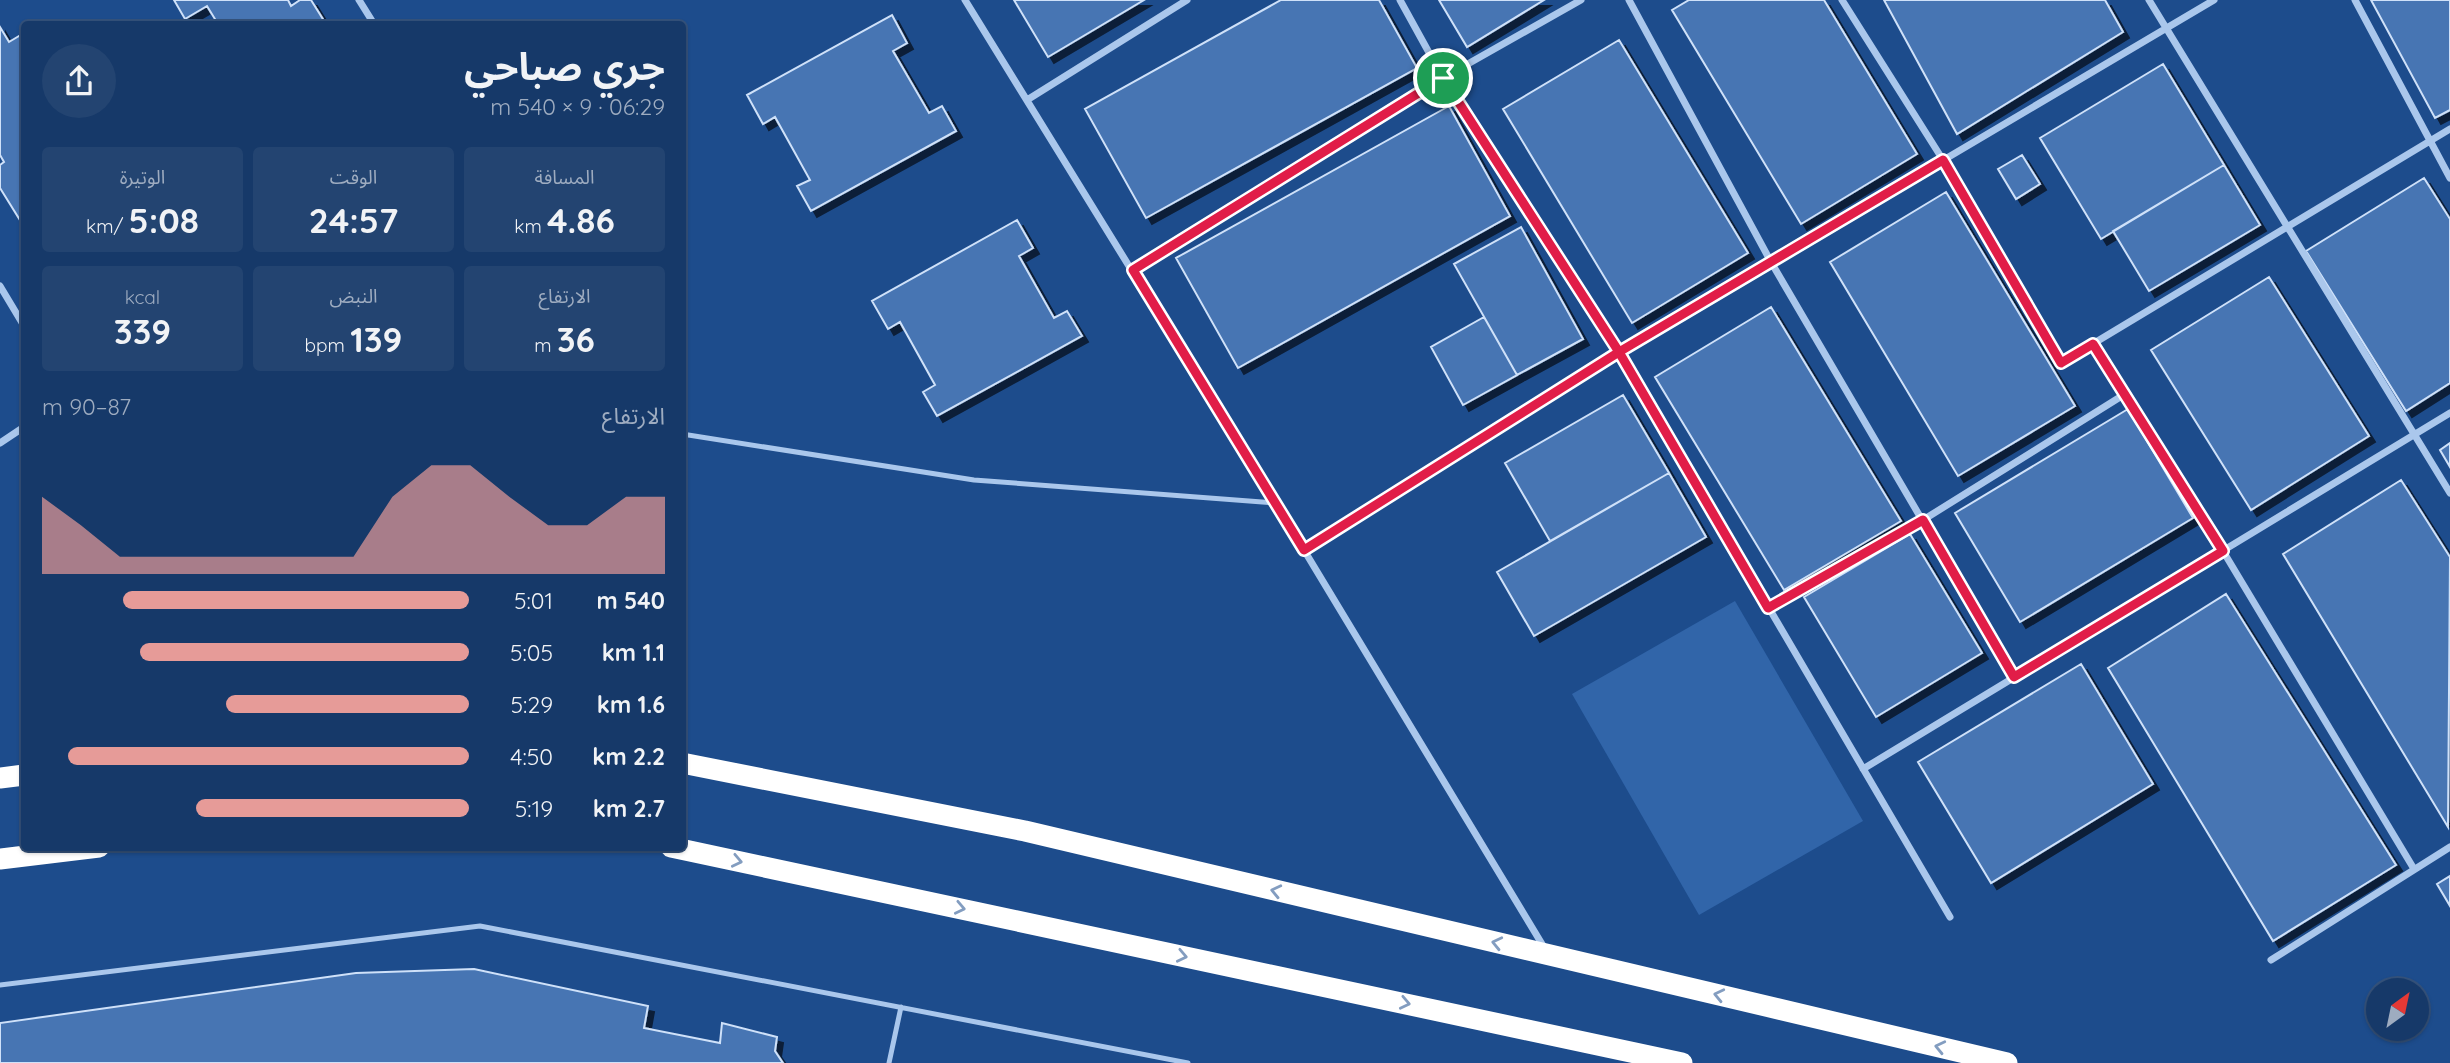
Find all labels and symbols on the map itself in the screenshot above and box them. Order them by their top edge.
pin [1413,48,1473,108]
one-way arrow [731,853,743,868]
one-way arrow [1270,884,1282,899]
one-way arrow [954,900,966,915]
one-way arrow [1491,937,1503,951]
one-way arrow [1176,947,1188,962]
north arrow [2366,978,2429,1041]
one-way arrow [1713,989,1725,1003]
one-way arrow [1399,994,1411,1009]
one-way arrow [1934,1041,1946,1055]

